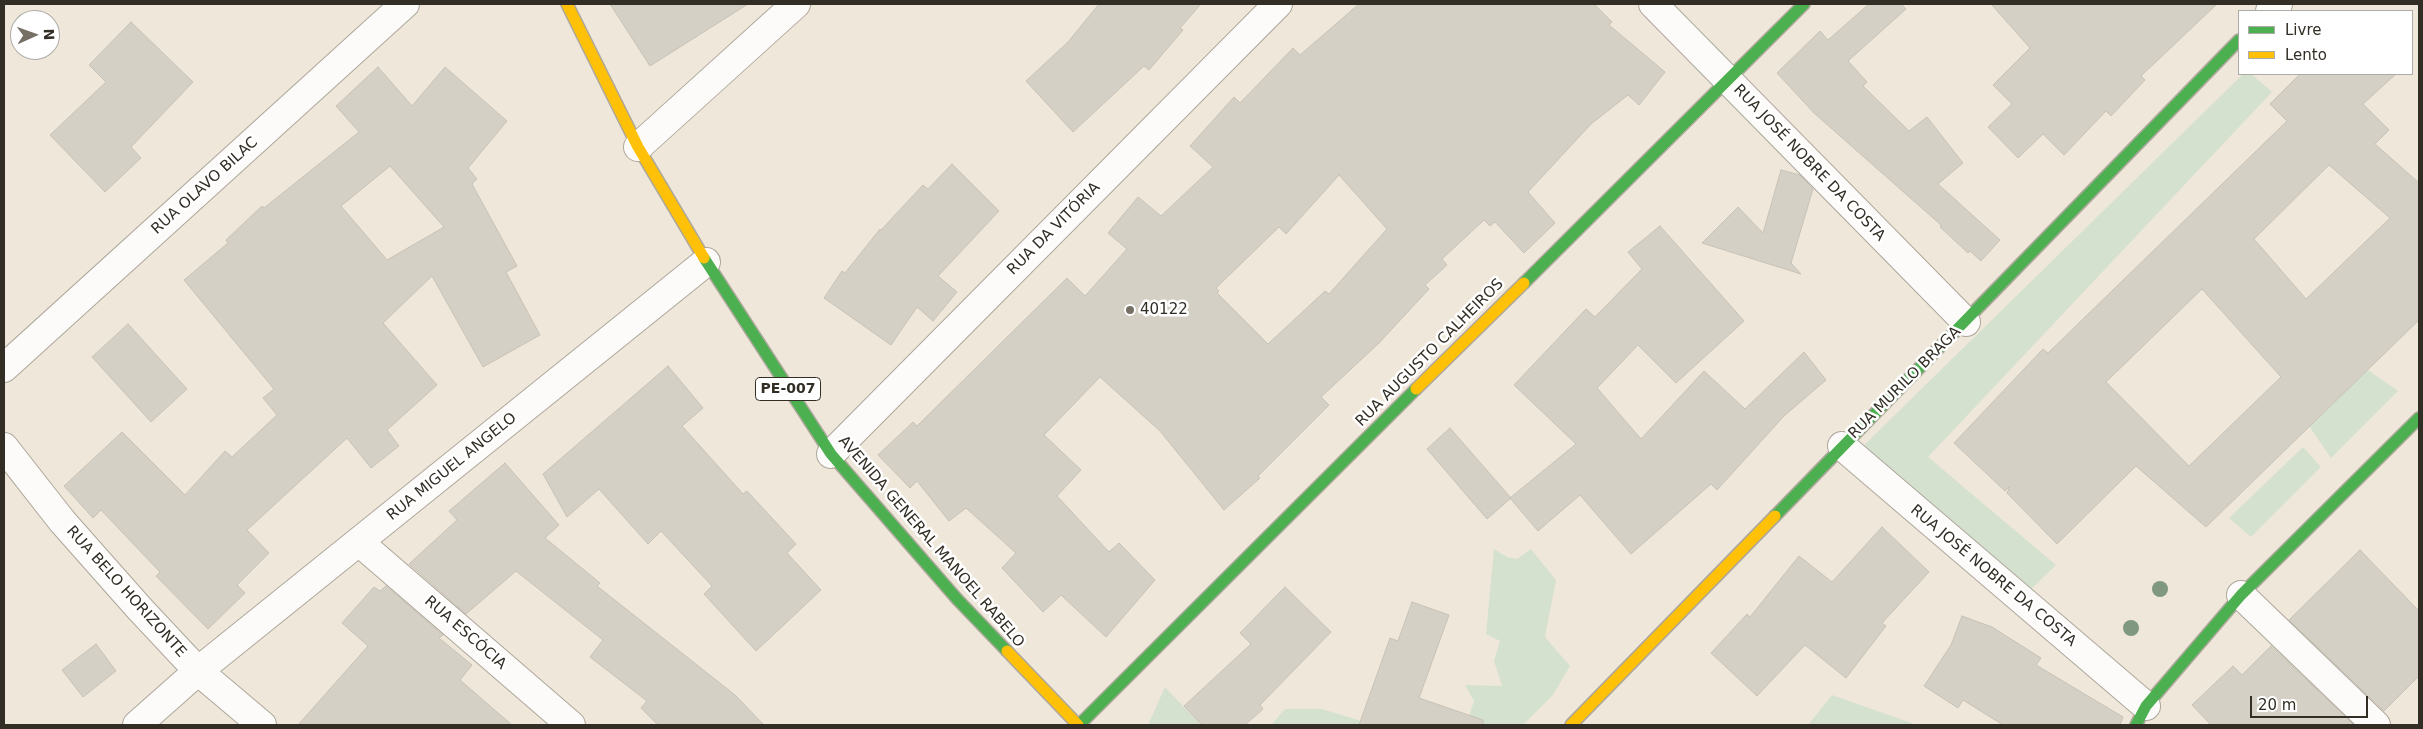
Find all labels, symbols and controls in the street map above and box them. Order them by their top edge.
north arrow [10,10,60,60]
legend [2238,10,2413,75]
text: Livre [2285,21,2321,39]
text: N [41,28,57,41]
text: Lento [2285,46,2327,64]
street label: RUA JOSÉ NOBRE DA COSTA [1729,81,1889,245]
street label: RUA OLAVO BILAC [148,134,262,238]
street label: RUA DA VITÓRIA [1004,179,1104,279]
street label: RUA AUGUSTO CALHEIROS [1352,275,1508,431]
place label: 40122 [1140,301,1188,319]
marker: 40122 [1124,304,1136,316]
street label: RUA MURILO BRAGA [1845,323,1965,443]
road number: PE-007 [756,378,820,400]
street label: RUA MIGUEL ANGELO [384,409,520,525]
street label: AVENIDA GENERAL MANOEL RABELO [834,433,1028,651]
street label: RUA JOSÉ NOBRE DA COSTA [1906,501,2080,651]
street label: RUA BELO HORIZONTE [62,523,190,661]
street label: RUA ESCÓCIA [420,592,510,674]
scale bar [2253,686,2370,718]
text: 20 m [2258,696,2296,714]

